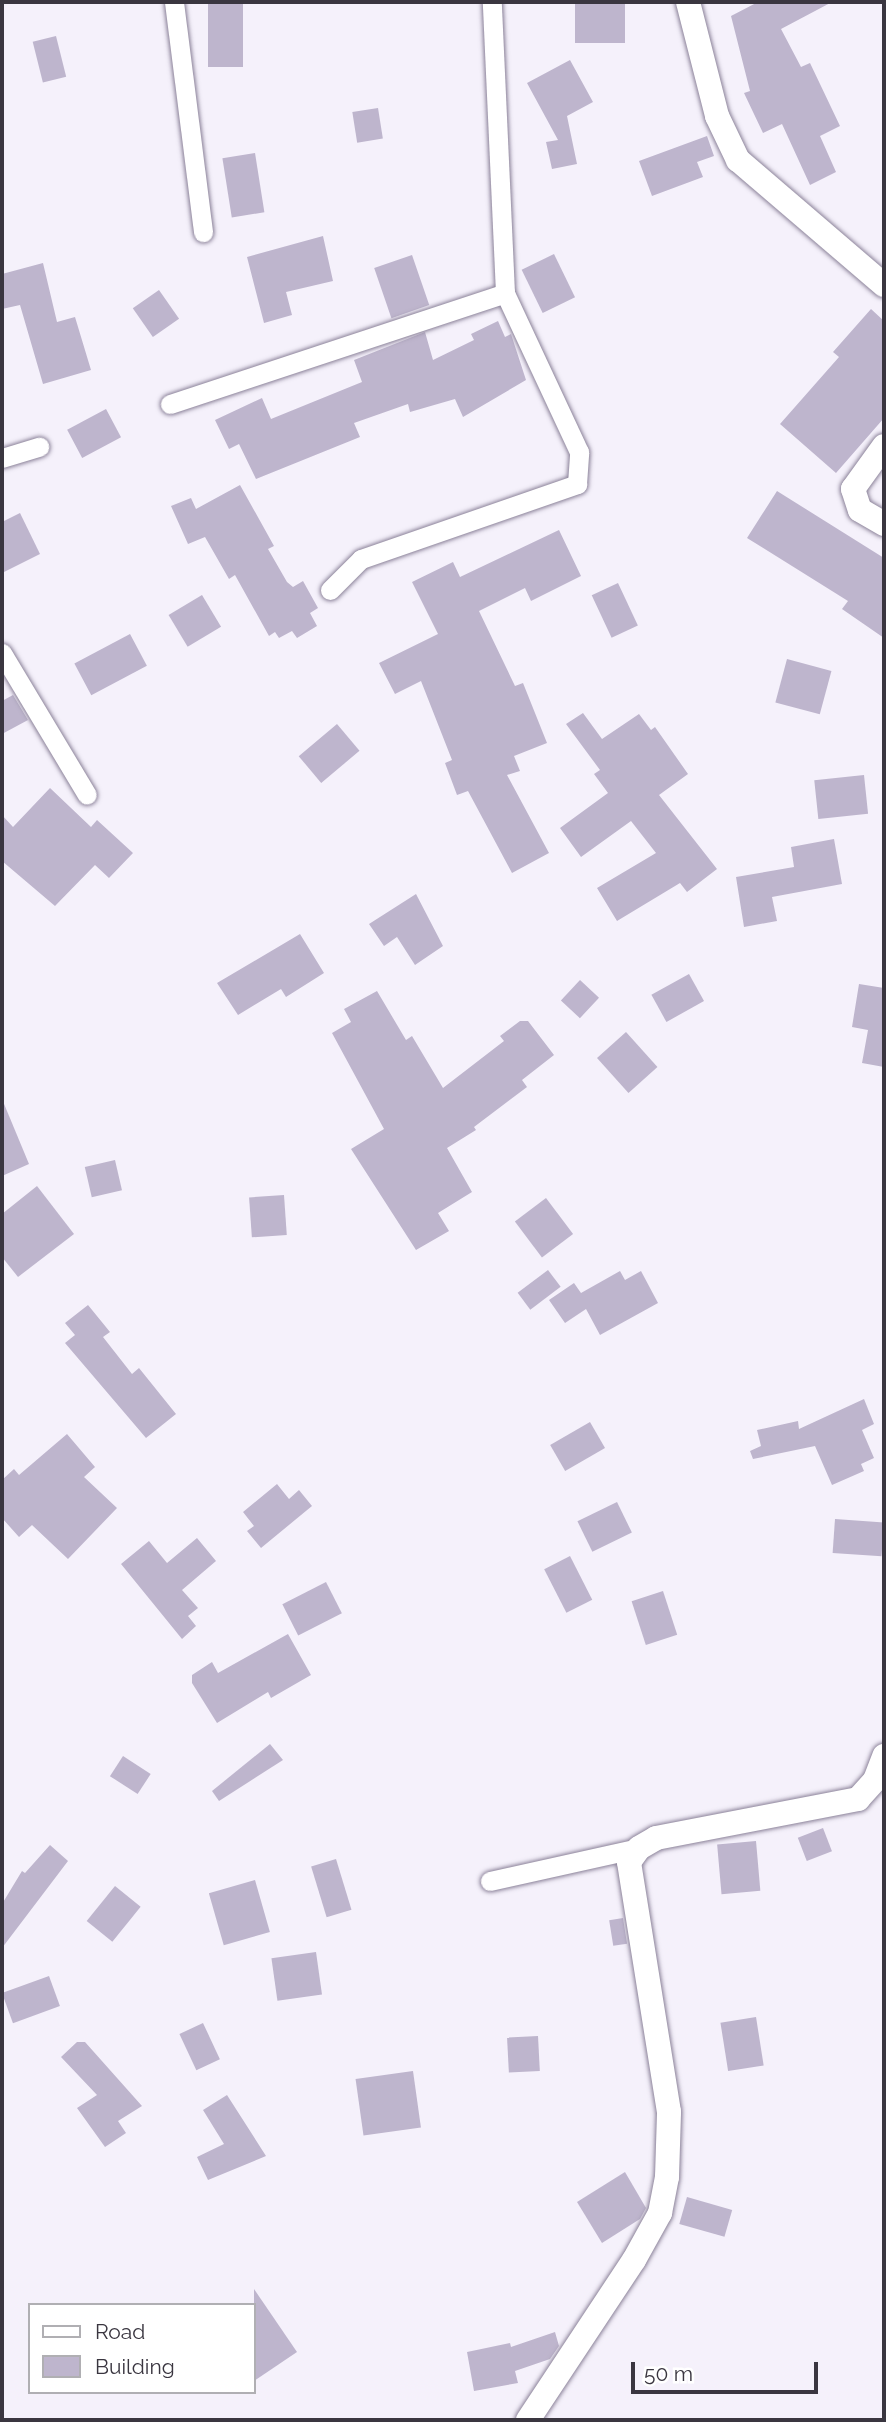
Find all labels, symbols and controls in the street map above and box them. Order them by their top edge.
legend [28,2303,256,2394]
text: Road [95,2319,145,2344]
scale bar [634,2348,821,2392]
text: Building [95,2354,175,2379]
text: 50 m [644,2361,693,2386]

